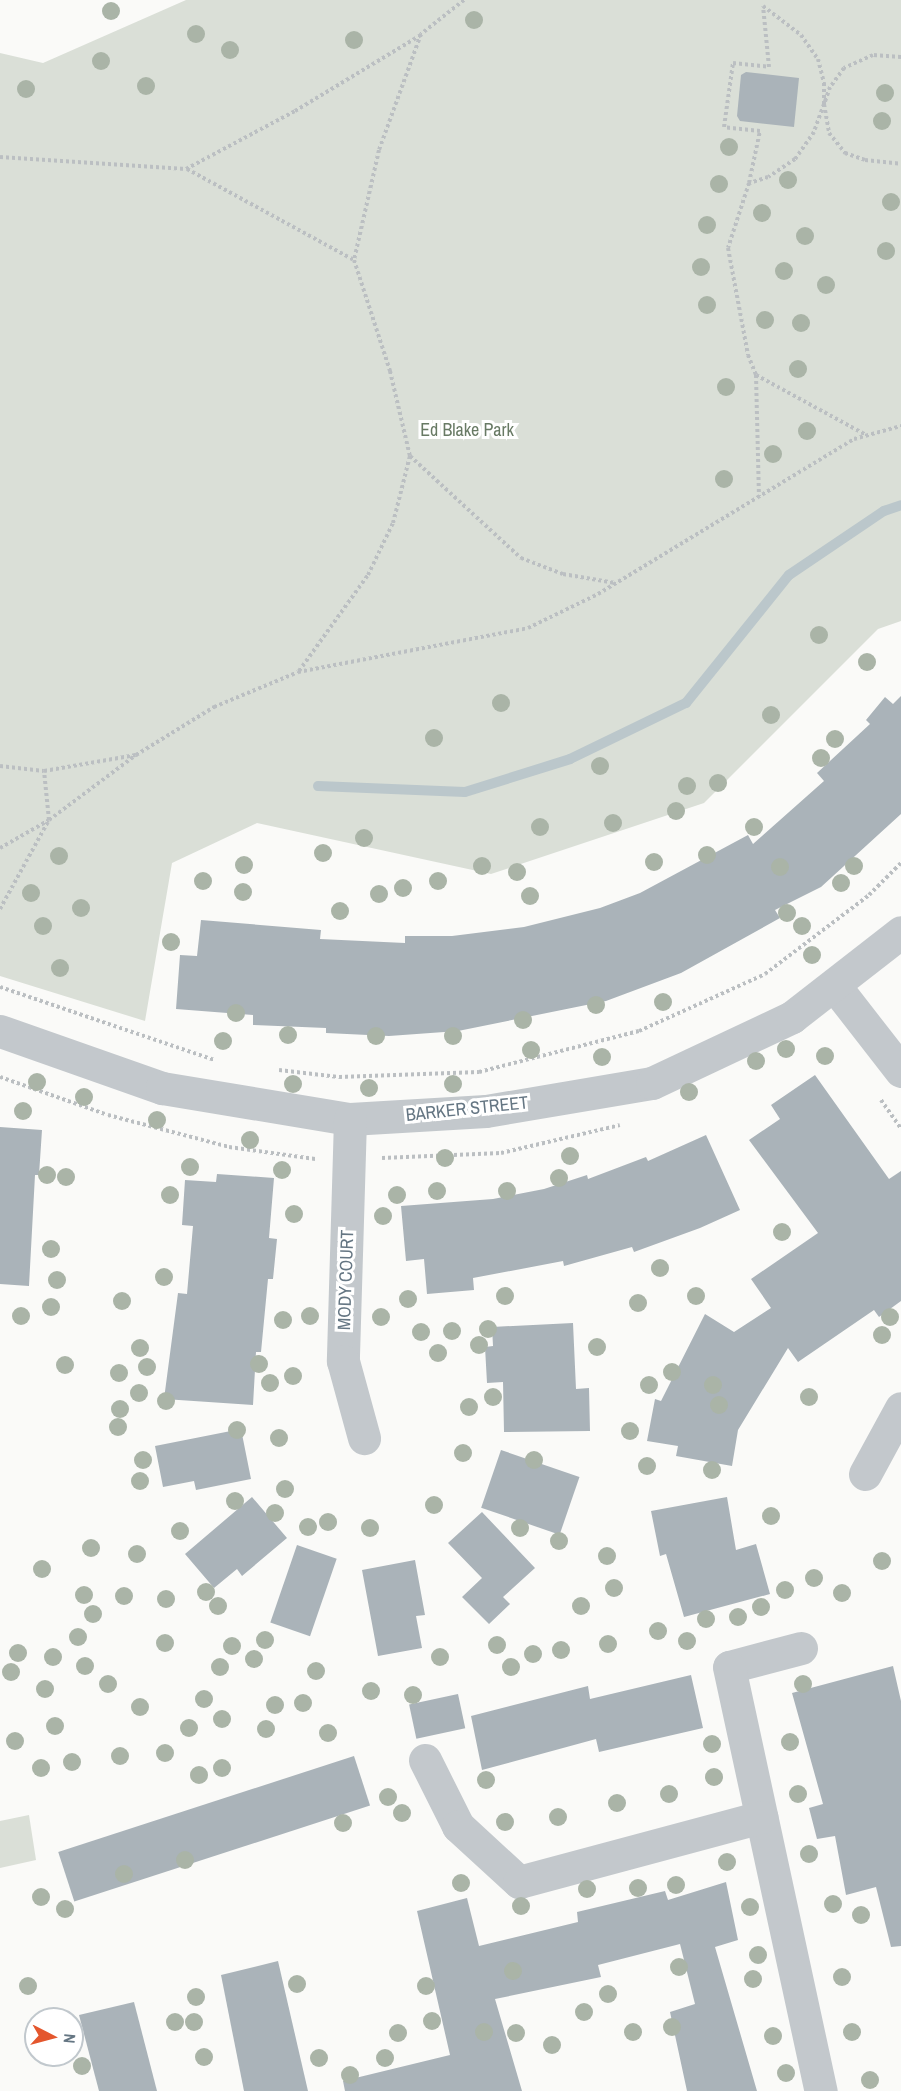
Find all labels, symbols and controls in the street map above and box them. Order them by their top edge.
park label: Ed Blake Park [420,419,514,441]
street label: BARKER STREET [405,1092,529,1126]
street label: MODY COURT [333,1229,359,1331]
north arrow [24,2007,84,2067]
text: N [58,2033,81,2045]

